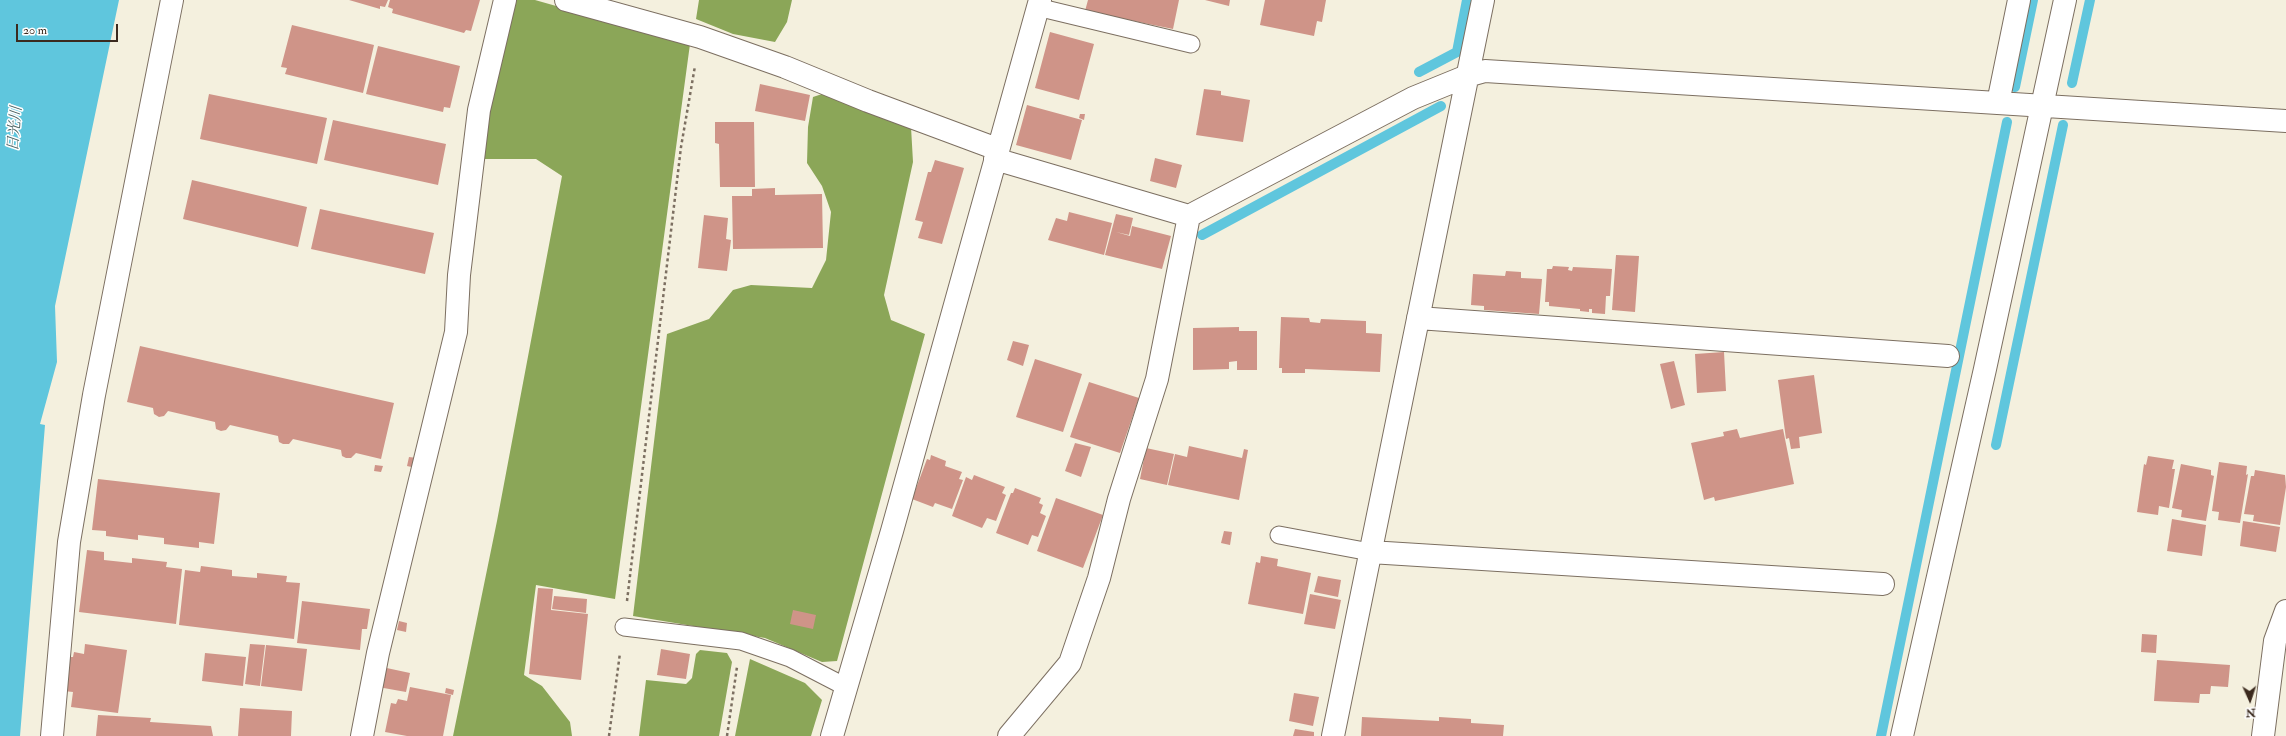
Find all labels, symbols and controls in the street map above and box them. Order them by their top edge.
scale bar [18,16,120,42]
text: 20 m [23,23,47,38]
water label: 日光川 [5,106,27,152]
north arrow [2230,680,2270,720]
text: N [2245,706,2256,719]

